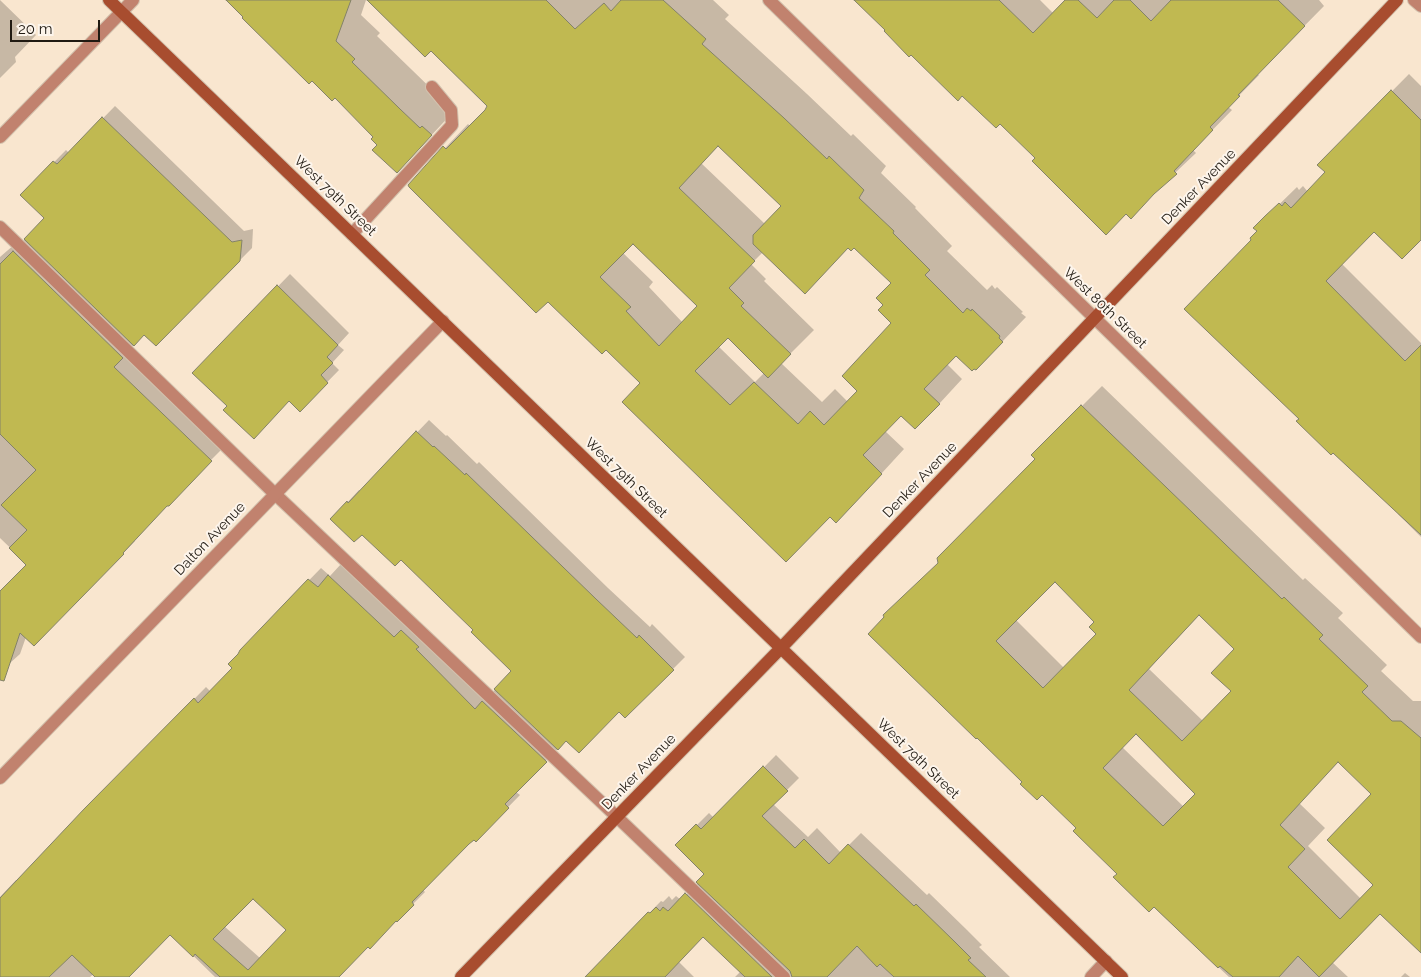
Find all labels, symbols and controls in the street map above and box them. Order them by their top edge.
scale bar [12,10,102,42]
text: 20 m [18,20,53,38]
street label: Denker Avenue [1158,145,1240,229]
street label: West 79th Street [290,153,380,239]
street label: West 80th Street [1060,264,1150,352]
street label: West 79th Street [581,435,671,521]
street label: Denker Avenue [879,438,961,522]
street label: Dalton Avenue [171,499,249,579]
street label: West 79th Street [873,716,963,802]
street label: Denker Avenue [598,730,680,814]

